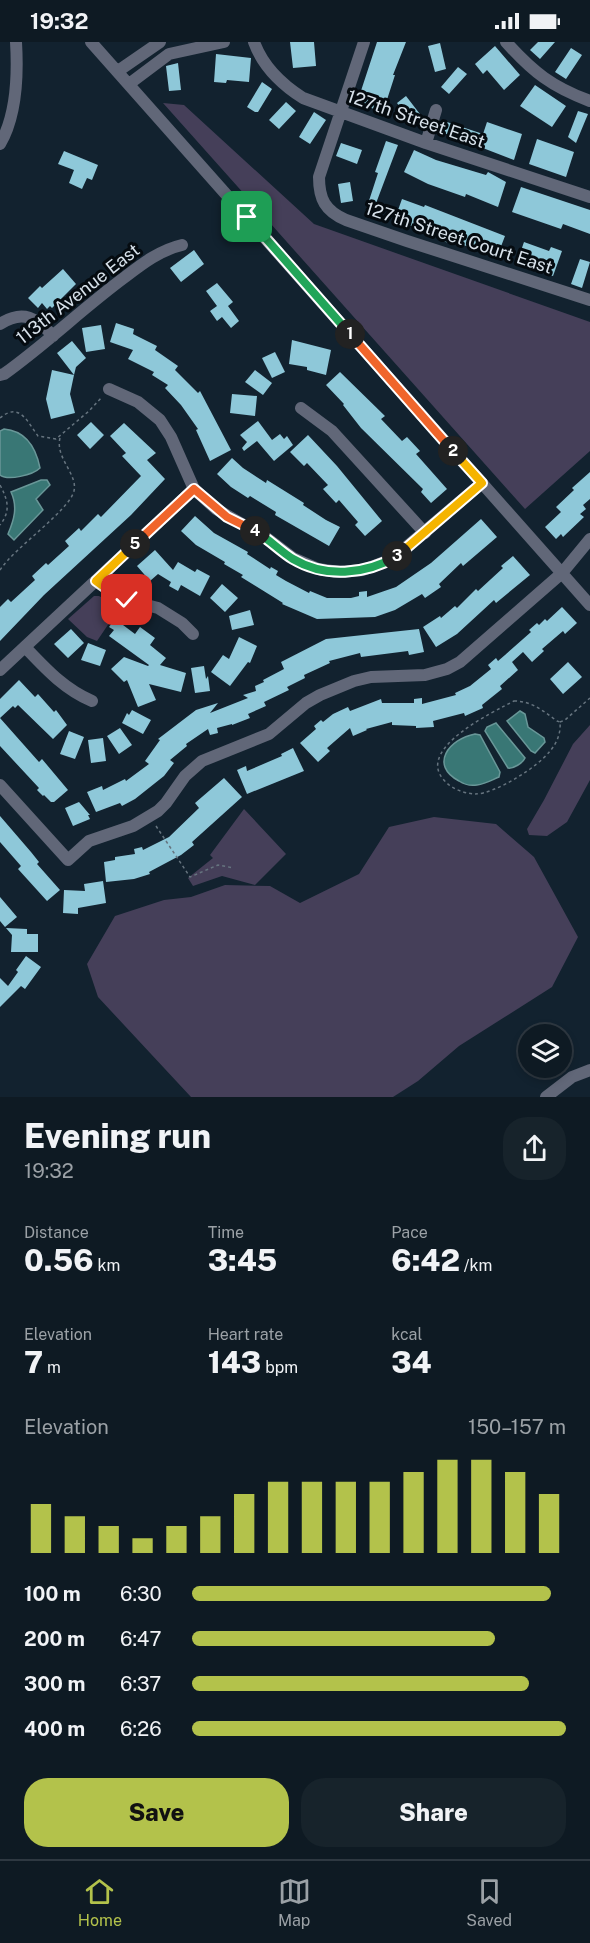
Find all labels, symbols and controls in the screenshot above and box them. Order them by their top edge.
text: 19:32 [30,8,88,34]
street label: 127th Street East [344,85,488,152]
pin [221,191,272,242]
street label: 127th Street Court East [363,197,555,278]
icon: arrive [230,200,263,233]
street label: 113th Avenue East [12,239,144,348]
pin: 1 [335,319,365,349]
text: 1 [347,324,353,343]
pin: 2 [438,436,468,466]
text: 2 [448,441,458,460]
pin: 4 [240,516,270,546]
text: 4 [250,521,260,540]
pin: 5 [120,529,150,559]
text: 5 [130,534,140,553]
pin: 3 [382,541,412,571]
text: 3 [392,546,402,565]
pin [101,574,152,625]
icon: check [110,583,143,616]
map controls [518,1024,572,1078]
button: layers [518,1024,572,1078]
text: Evening run [24,1117,211,1155]
button: share [503,1117,566,1180]
text: 19:32 [24,1159,74,1183]
text: Distance [24,1223,89,1242]
text: Time [208,1223,244,1242]
text: Pace [391,1223,428,1242]
text: 0.56 [24,1242,94,1278]
text: 3:45 [208,1242,277,1278]
text: 6:42 [391,1242,460,1278]
text: km [94,1256,120,1275]
text: /km [460,1256,492,1275]
text: Elevation [24,1325,92,1344]
text: Heart rate [208,1325,283,1344]
text: kcal [391,1325,422,1344]
text: 7 [24,1344,43,1380]
text: 143 [208,1344,261,1380]
text: 34 [391,1344,432,1380]
text: m [43,1358,61,1377]
text: bpm [261,1358,298,1377]
text: Elevation [24,1415,109,1439]
text: 150–157 m [468,1415,566,1439]
text: 100 m [24,1582,81,1606]
text: 6:30 [120,1582,162,1606]
text: 200 m [24,1627,85,1651]
text: 6:47 [120,1627,161,1651]
text: 300 m [24,1672,85,1696]
text: 6:37 [120,1672,161,1696]
text: 400 m [24,1717,85,1741]
text: 6:26 [120,1717,162,1741]
button: Save [24,1778,289,1847]
button: Share [301,1778,566,1847]
tab: Home [78,1875,122,1930]
tab: Map [278,1875,311,1930]
tab: Saved [466,1875,512,1930]

